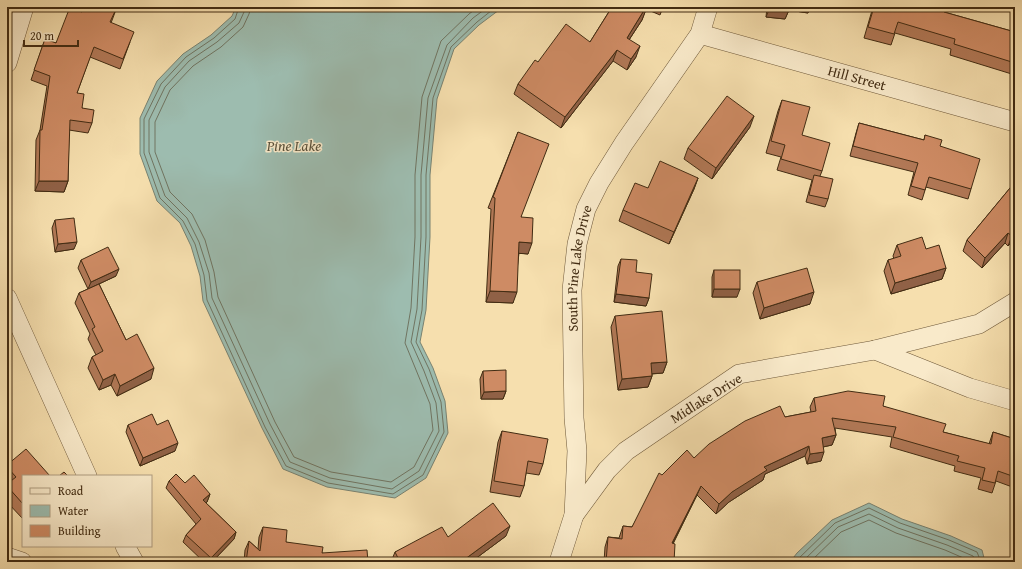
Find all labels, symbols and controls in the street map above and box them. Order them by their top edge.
scale bar [24,22,78,48]
text: 20 m [30,27,54,44]
street label: Hill Street [826,60,888,96]
water label: Pine Lake [266,135,321,156]
street label: South Pine Lake Drive [562,201,597,332]
street label: Midlake Drive [666,368,746,428]
legend [22,475,152,547]
text: Road [58,482,84,499]
text: Water [58,502,88,519]
text: Building [58,522,101,539]

